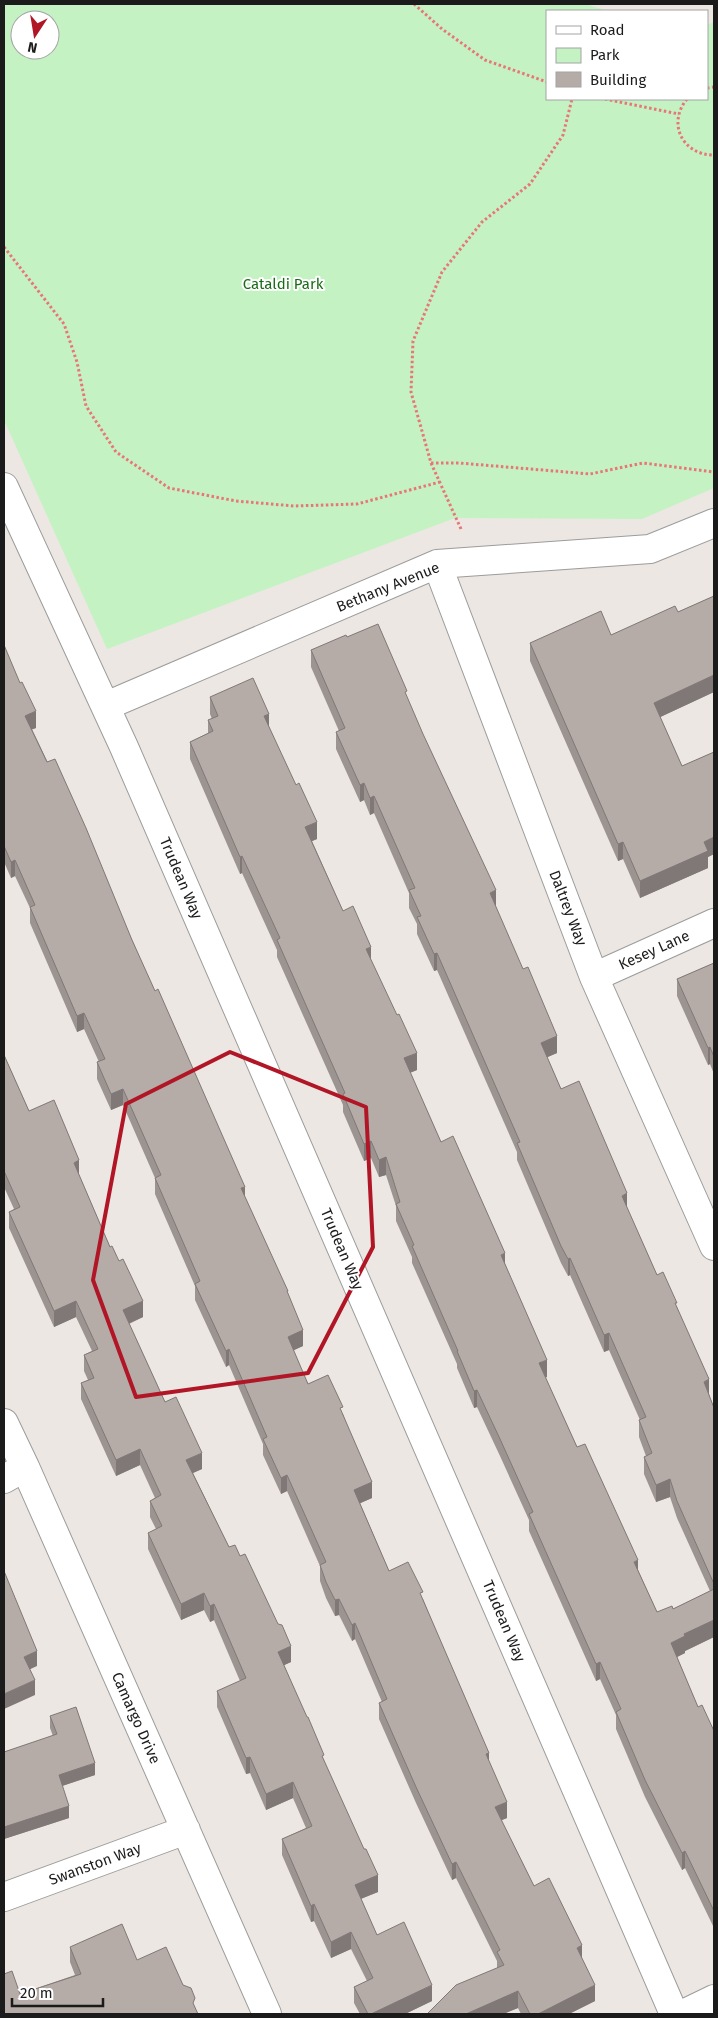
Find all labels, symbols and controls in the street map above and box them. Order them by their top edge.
north arrow [10,10,60,60]
legend [546,10,708,100]
text: Road [590,21,625,39]
text: N [26,38,39,57]
text: Park [590,46,620,64]
text: Building [590,71,646,89]
park label: Cataldi Park [243,275,324,293]
street label: Bethany Avenue [334,558,442,616]
street label: Trudean Way [156,834,207,922]
street label: Daltrey Way [545,868,591,949]
street label: Kesey Lane [616,926,692,974]
street label: Trudean Way [317,1205,368,1293]
street label: Trudean Way [479,1577,530,1665]
street label: Camargo Drive [108,1669,164,1767]
street label: Swanston Way [46,1839,144,1889]
scale bar [12,1976,104,2008]
text: 20 m [20,1984,53,2002]

